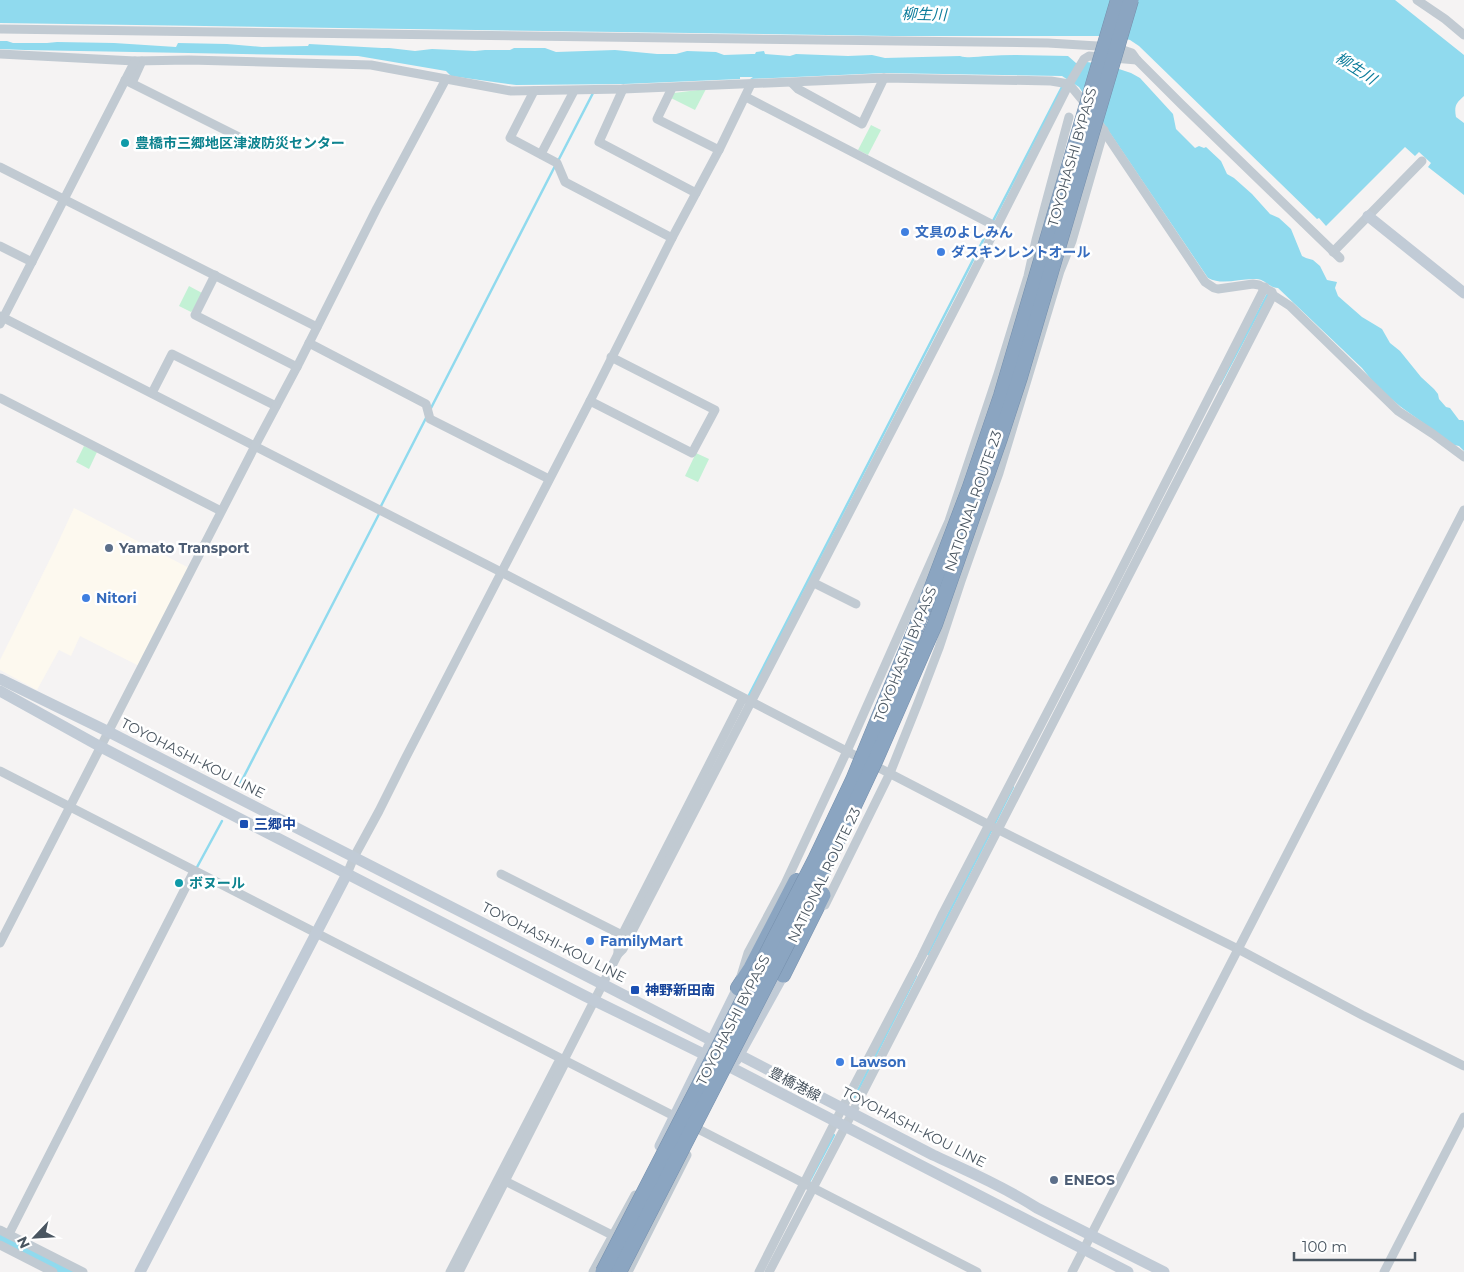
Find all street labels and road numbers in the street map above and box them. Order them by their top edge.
street label: TOYOHASHI BYPASS [1043,85,1101,229]
street label: NATIONAL ROUTE 23 [940,428,1006,574]
street label: TOYOHASHI BYPASS [870,584,940,724]
street label: TOYOHASHI-KOU LINE [118,714,268,802]
street label: NATIONAL ROUTE 23 [783,804,865,945]
street label: TOYOHASHI-KOU LINE [479,898,629,986]
street label: TOYOHASHI BYPASS [692,952,774,1088]
street label: 豊橋港線 [766,1063,824,1105]
street label: TOYOHASHI-KOU LINE [839,1083,989,1171]

